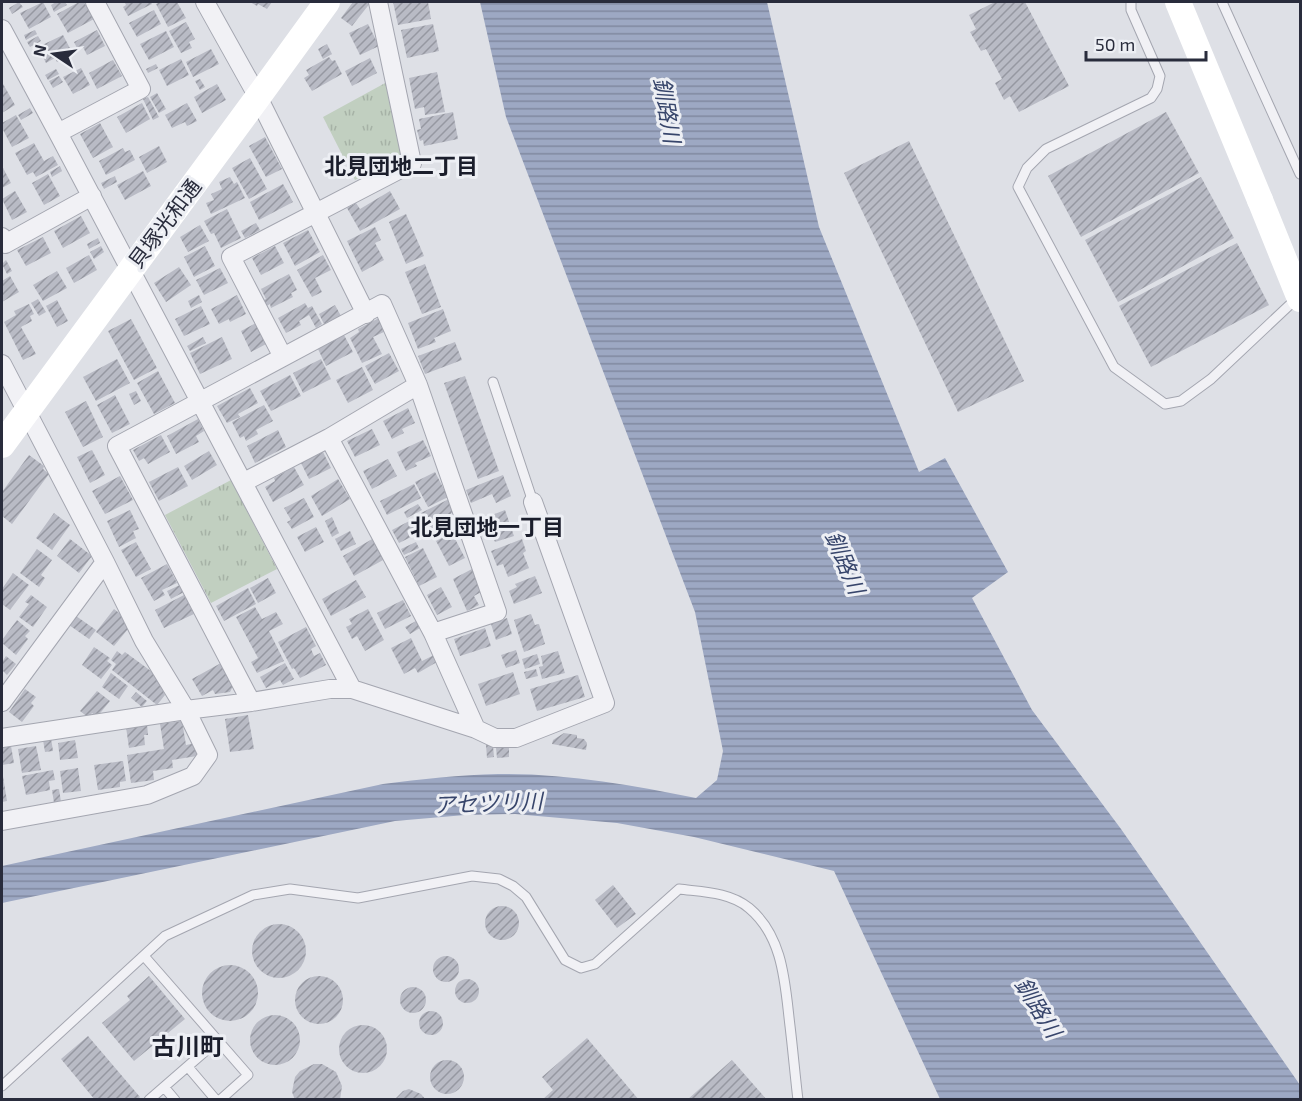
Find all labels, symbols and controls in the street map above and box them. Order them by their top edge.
north arrow [24,24,84,84]
scale bar [1086,24,1206,62]
text: 50 m [1095,33,1135,55]
text: N [28,43,49,58]
water label: 釧路川 [649,75,687,147]
district label: 北見団地二丁目 [324,152,478,178]
street label: 貝塚光和通 [122,174,206,272]
district label: 北見団地一丁目 [410,513,564,539]
water label: 釧路川 [821,527,872,599]
water label: アセツリ川 [433,787,545,817]
water label: 釧路川 [1010,972,1069,1044]
district label: 古川町 [152,1031,224,1060]

